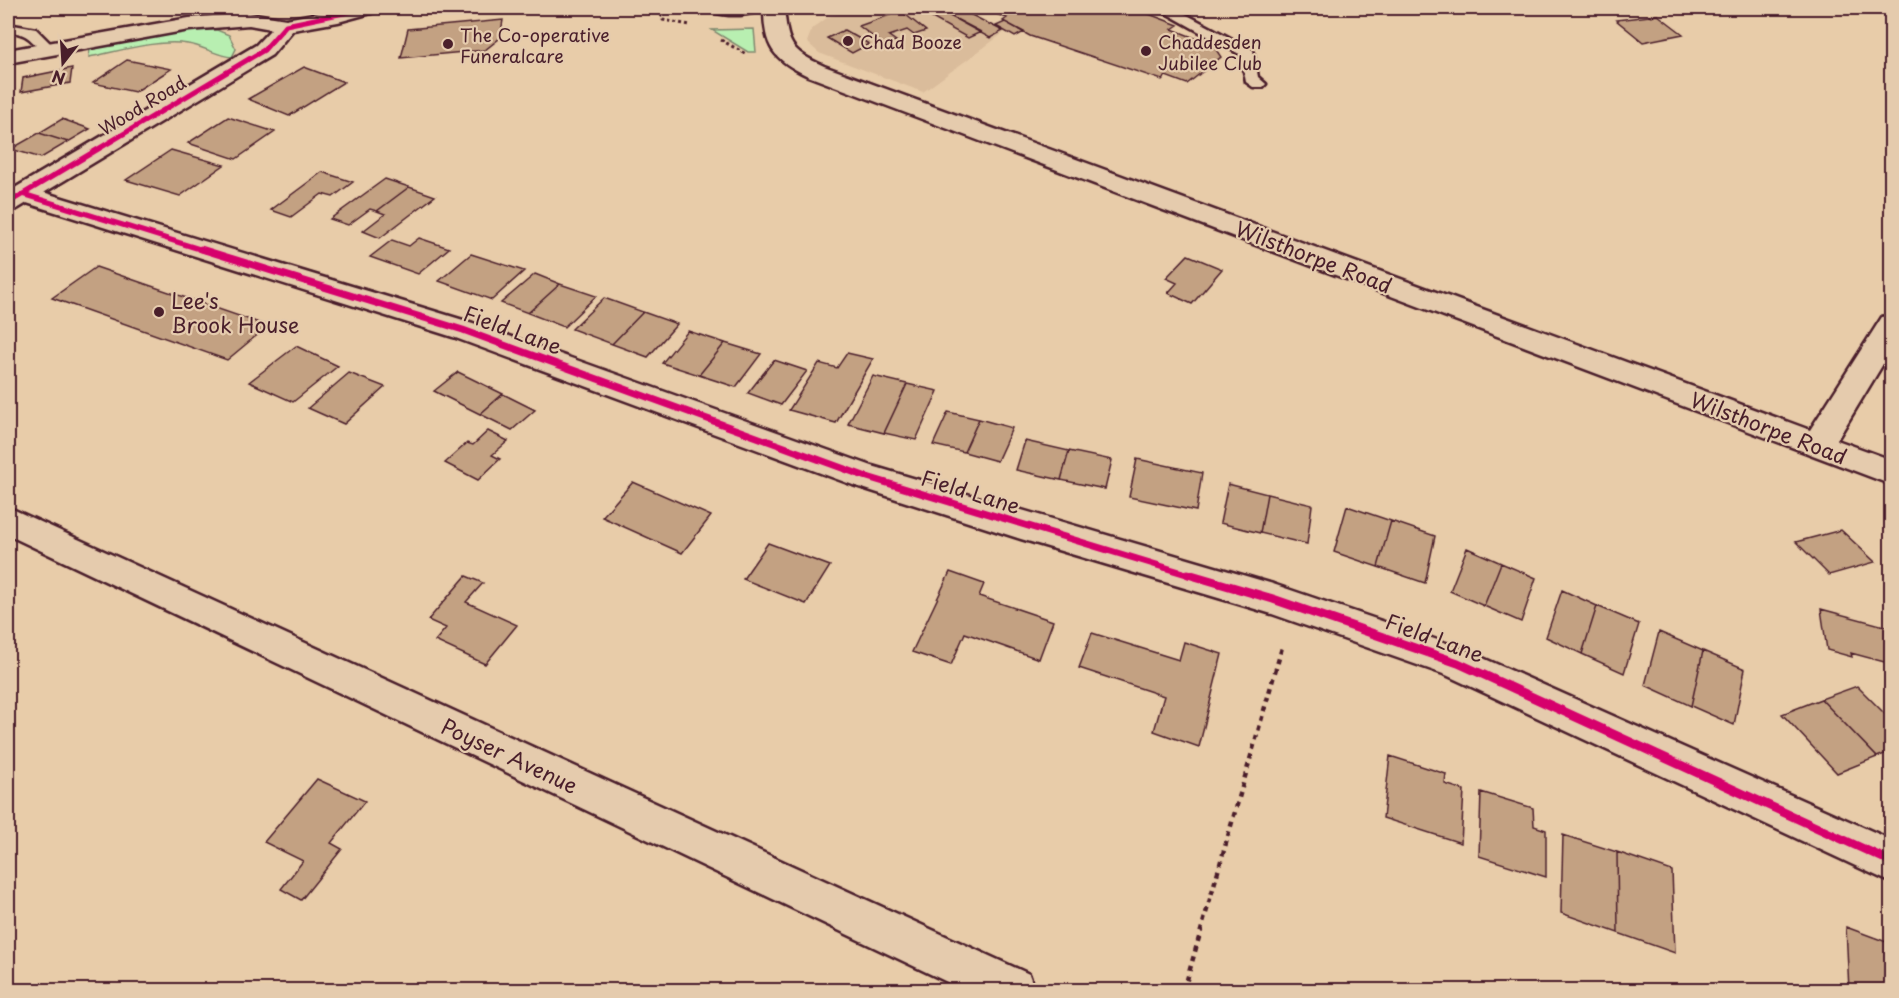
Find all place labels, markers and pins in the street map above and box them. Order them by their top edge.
place label: The Co-operative Funeralcare [460,21,610,69]
place label: Chad Booze [860,28,962,55]
place label: Chaddesden Jubilee Club [1158,28,1262,76]
marker: Chad Booze [841,34,855,48]
marker: The Co-operative Funeralcare [441,37,455,51]
marker: Chaddesden Jubilee Club [1139,44,1153,58]
place label: Lee's Brook House [171,284,300,340]
marker: Lee's Brook House [152,305,166,319]

